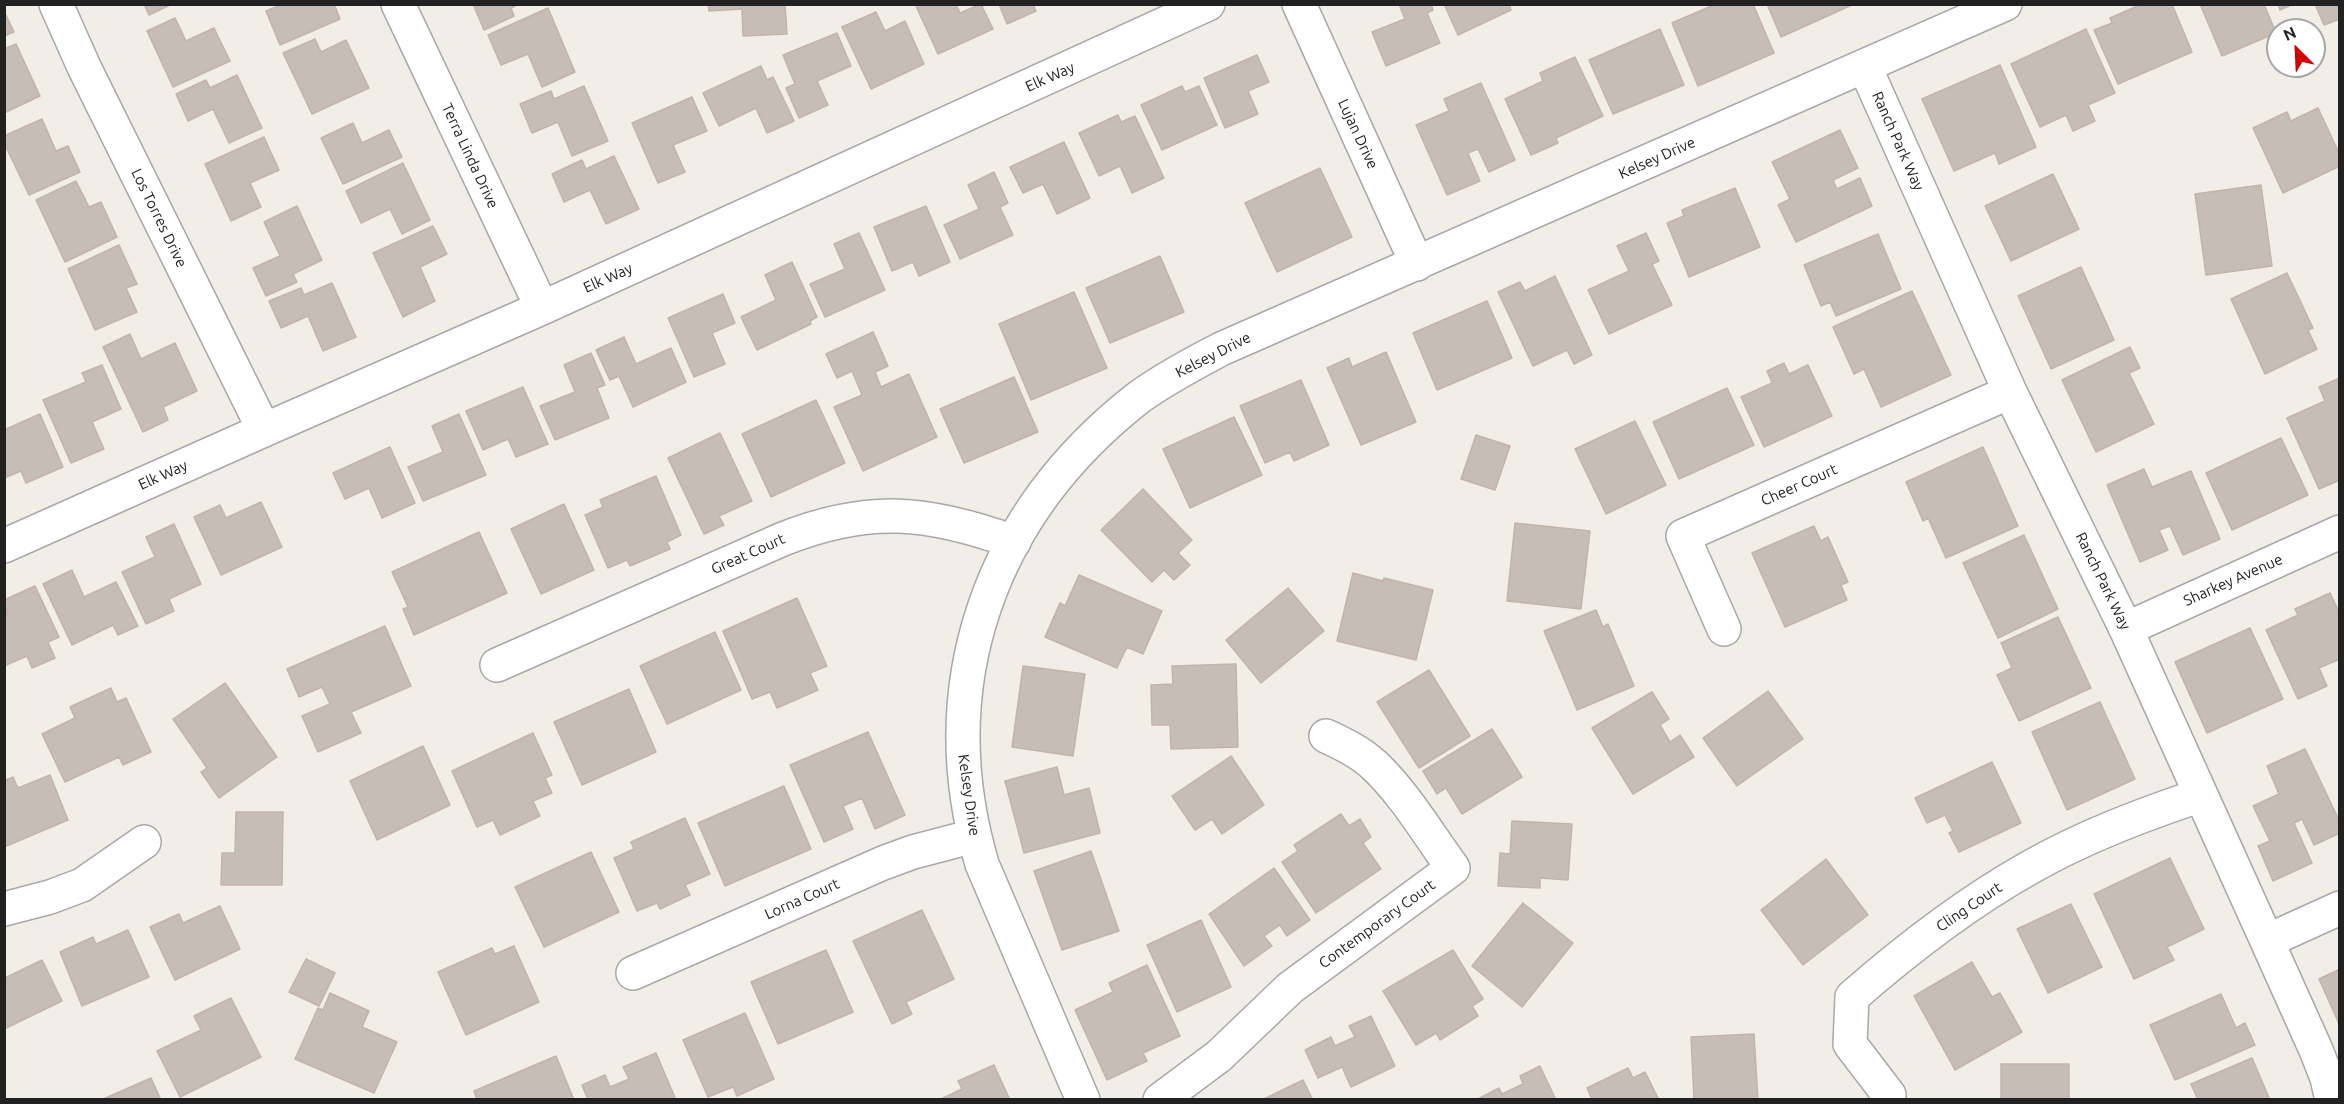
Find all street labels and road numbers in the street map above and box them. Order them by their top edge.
street label: Elk Way [1023,58,1077,96]
street label: Ranch Park Way [1868,89,1928,193]
street label: Lujan Drive [1334,96,1382,172]
street label: Terra Linda Drive [438,101,502,211]
street label: Kelsey Drive [1616,133,1698,183]
street label: Los Torres Drive [127,166,191,270]
street label: Elk Way [581,259,635,297]
street label: Kelsey Drive [1172,328,1254,382]
street label: Elk Way [136,456,190,494]
street label: Cheer Court [1758,460,1840,510]
street label: Ranch Park Way [2072,529,2134,633]
street label: Great Court [708,530,788,578]
street label: Sharkey Avenue [2181,550,2285,610]
street label: Kelsey Drive [954,753,984,837]
street label: Lorna Court [762,875,842,923]
street label: Contemporary Court [1315,876,1439,972]
street label: Cling Court [1933,878,2005,936]

